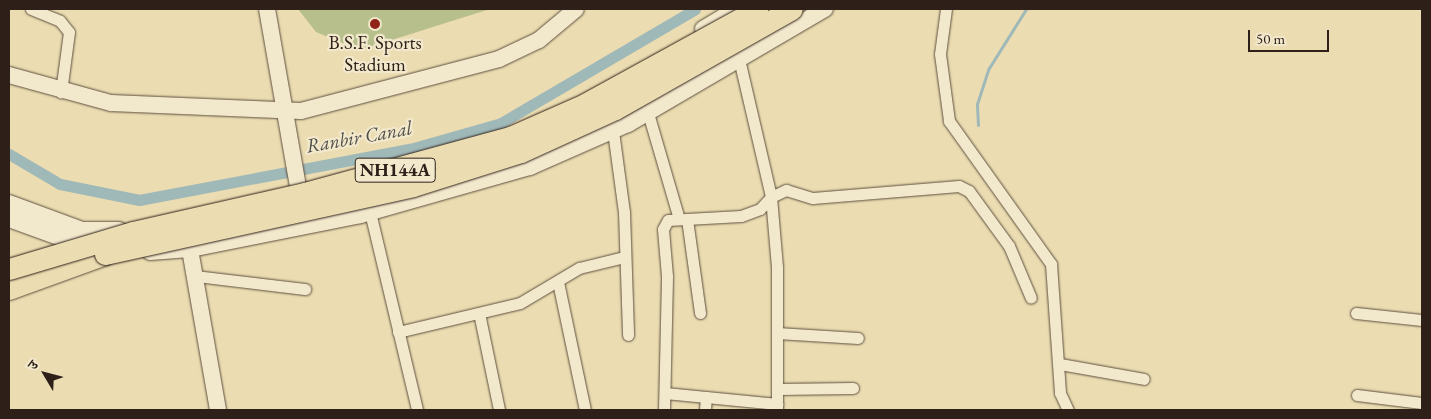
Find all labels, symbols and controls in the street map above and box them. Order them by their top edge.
marker: B.S.F. Sports Stadium [369,18,381,30]
scale bar [1251,20,1332,52]
text: 50 m [1256,29,1285,48]
place label: B.S.F. Sports Stadium [328,32,422,76]
water label: Ranbir Canal [304,116,414,158]
road number: NH144A [354,154,436,186]
north arrow [20,349,70,399]
text: उ [24,357,42,373]

